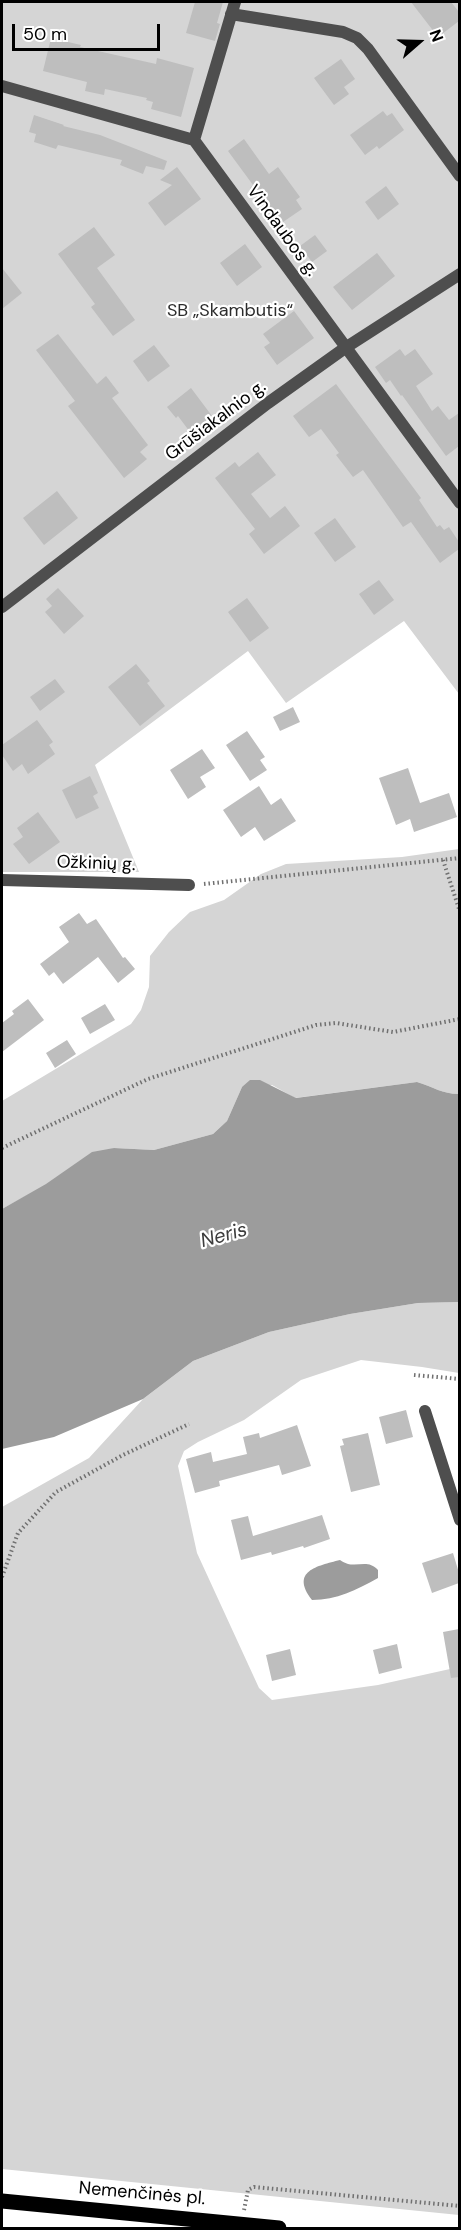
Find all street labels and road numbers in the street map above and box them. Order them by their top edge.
street label: Vindaubos g. [242,181,322,281]
street label: Grūšiakalnio g. [161,376,271,466]
street label: Ožkinių g. [56,852,136,876]
street label: Nemenčinės pl. [78,2178,206,2210]

